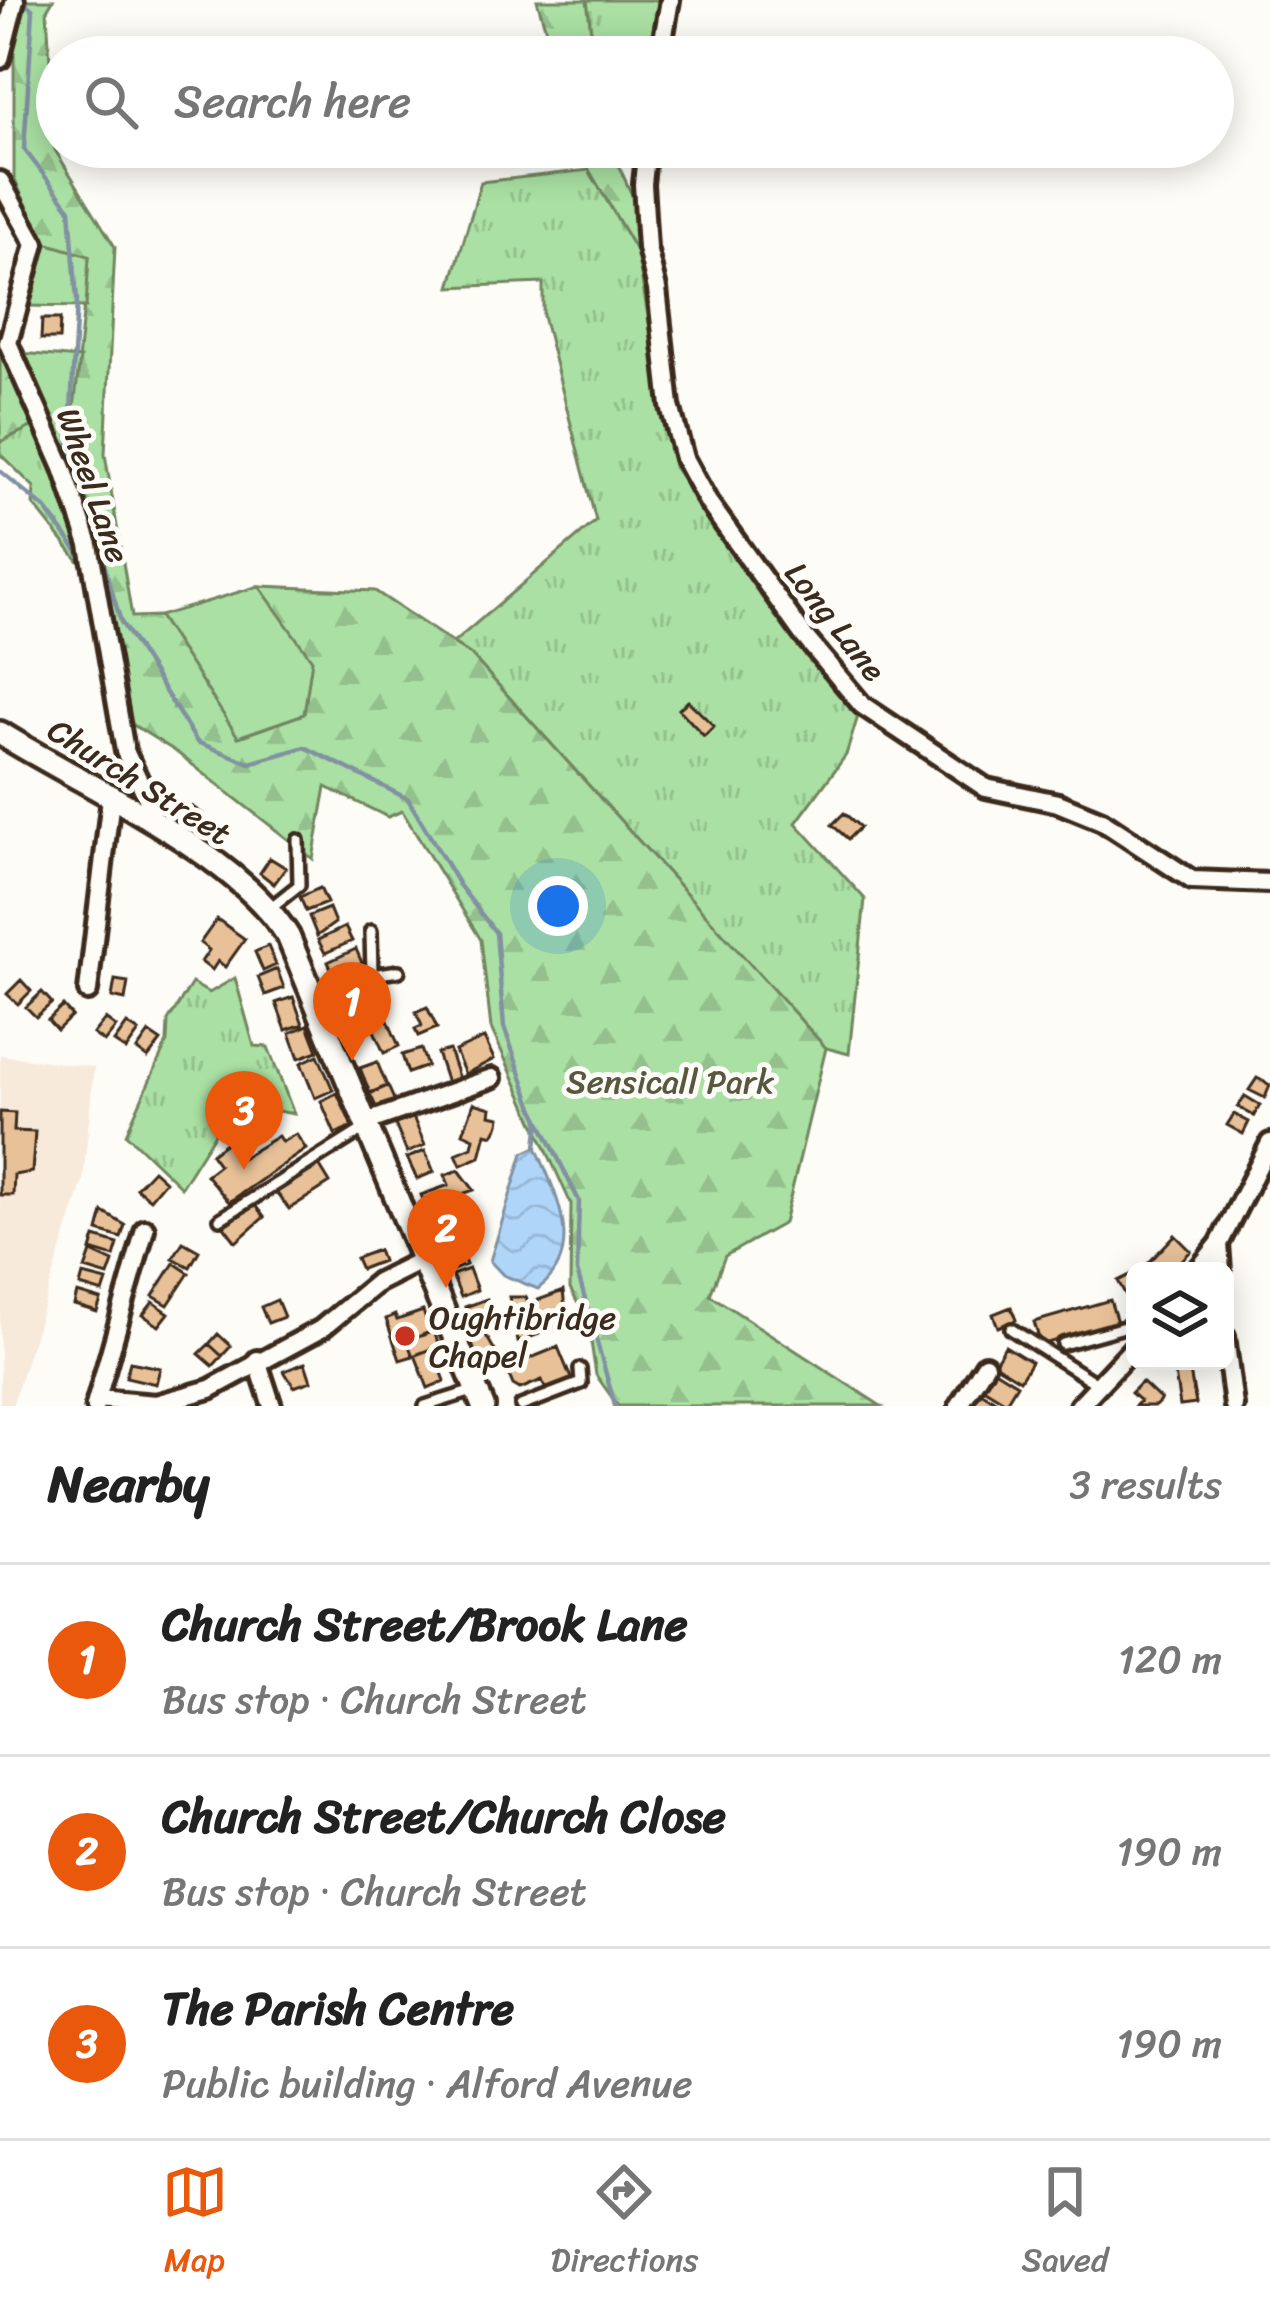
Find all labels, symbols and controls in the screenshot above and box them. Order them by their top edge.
search box [36,36,1234,168]
text: Search here [174,62,411,142]
icon: search [78,69,144,135]
street label: Wheel Lane [39,400,147,571]
street label: Long Lane [769,548,901,695]
street label: Church Street [36,702,243,862]
your location [528,876,588,936]
pin: 1 [313,962,391,1061]
park label: Sensicall Park [566,1053,774,1111]
pin: 3 [205,1071,283,1170]
pin: 2 [407,1189,485,1288]
map controls [1126,1262,1234,1370]
button: layers [1126,1262,1234,1370]
place label: Oughtibridge Chapel [429,1289,616,1385]
marker: Oughtibridge Chapel [392,1323,418,1349]
text: Nearby [48,1439,209,1529]
text: 3 results [1069,1450,1222,1519]
text: Church Street/Brook Lane [162,1585,688,1665]
text: 1 [79,1625,95,1694]
text: 120 m [1118,1625,1222,1694]
text: Bus stop · Church Street [162,1665,587,1734]
text: Church Street/Church Close [162,1777,726,1857]
text: 2 [76,1817,98,1886]
text: 190 m [1117,1817,1222,1886]
text: Bus stop · Church Street [162,1857,587,1926]
text: The Parish Centre [162,1969,514,2049]
text: 3 [76,2009,98,2078]
text: 190 m [1117,2009,1222,2078]
text: Public building · Alford Avenue [162,2049,692,2118]
tab: Map [162,2159,228,2289]
tab: Directions [551,2159,698,2289]
tab: Saved [1021,2159,1108,2289]

